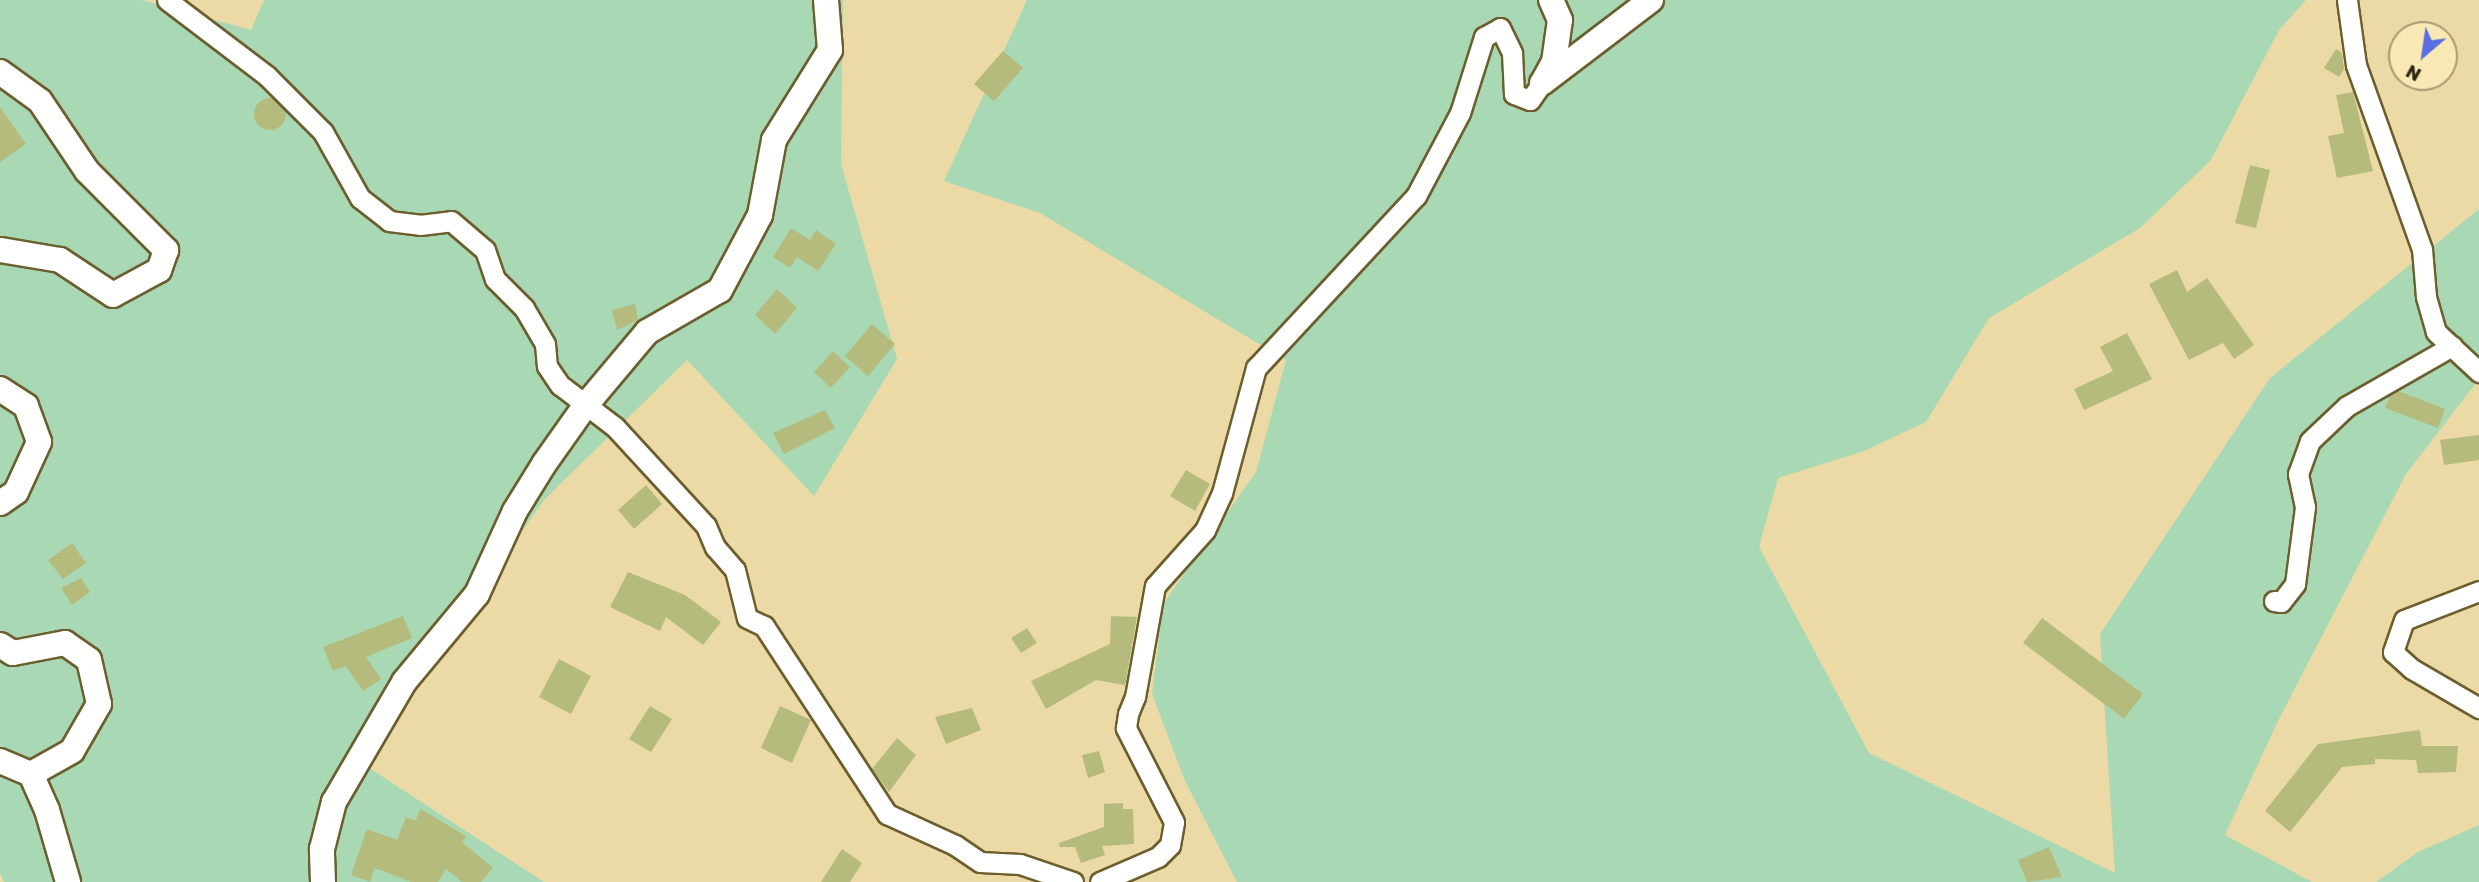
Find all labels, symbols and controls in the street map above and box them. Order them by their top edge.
north arrow [2388,21,2458,91]
text: N [2402,60,2425,86]

